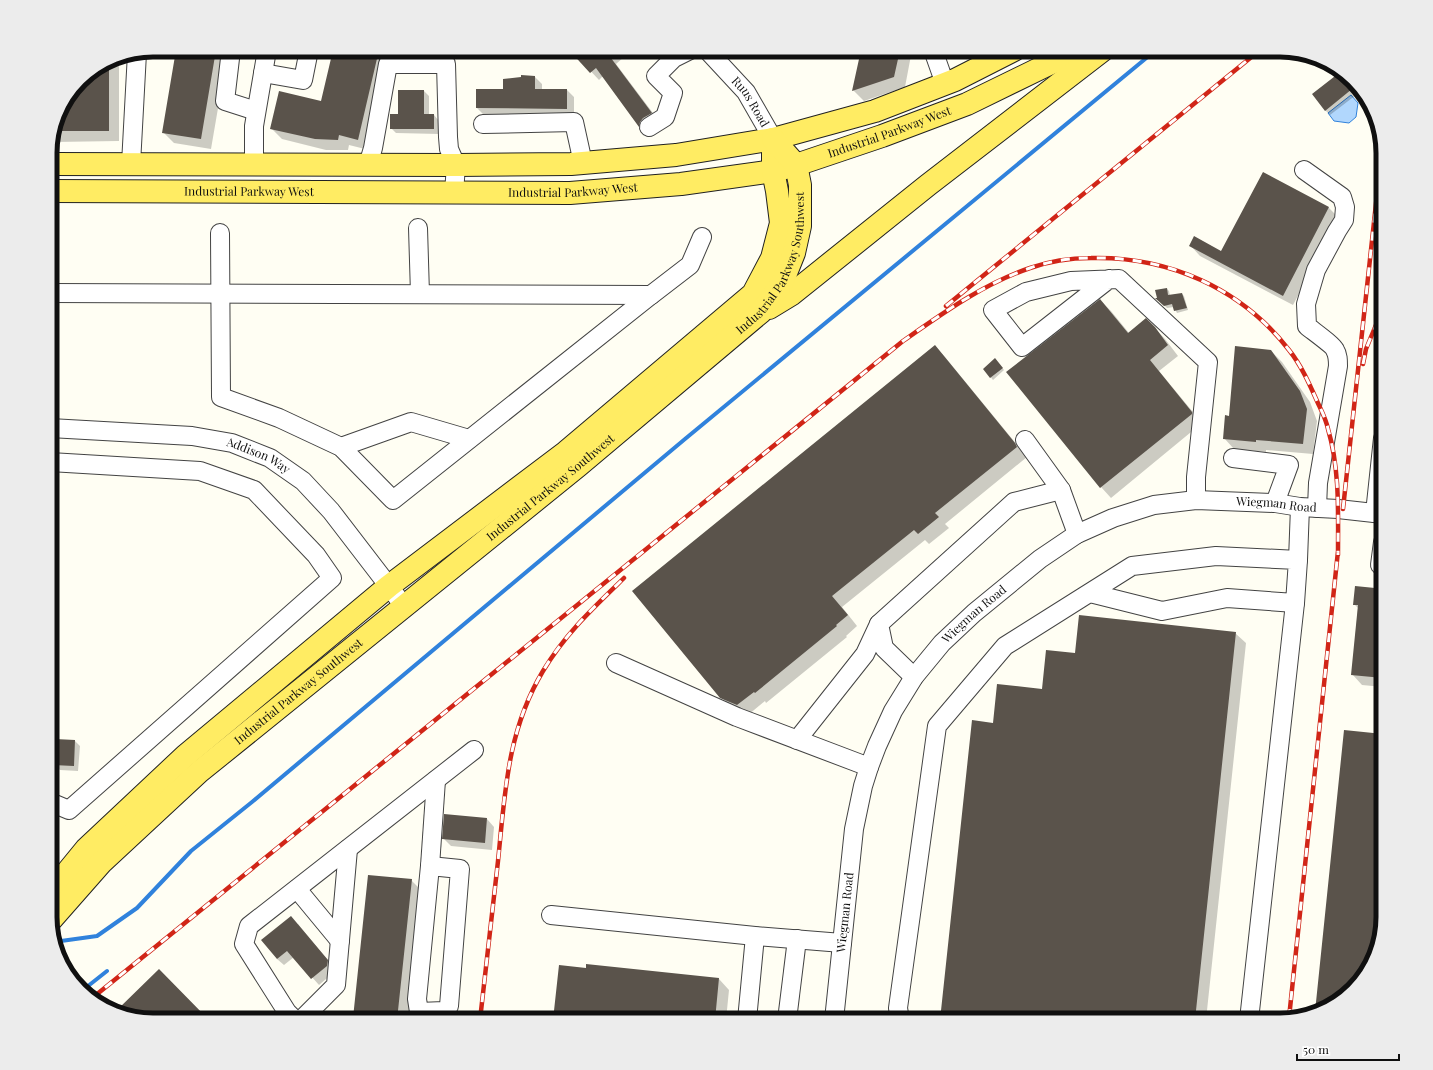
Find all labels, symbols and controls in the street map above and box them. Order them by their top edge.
street label: Ruus Road [729,73,773,130]
street label: Industrial Parkway West [825,102,954,161]
street label: Industrial Parkway West [508,178,639,200]
street label: Industrial Parkway West [184,183,315,199]
street label: Industrial Parkway Southwest [732,191,807,337]
street label: Industrial Parkway Southwest [483,429,618,544]
street label: Addison Way [225,433,294,477]
street label: Wiegman Road [1235,492,1317,515]
street label: Wiegman Road [937,581,1009,647]
street label: Industrial Parkway Southwest [230,634,366,747]
street label: Wiegman Road [832,872,856,954]
scale bar [1297,1036,1399,1062]
text: 50 m [1303,1041,1329,1057]

